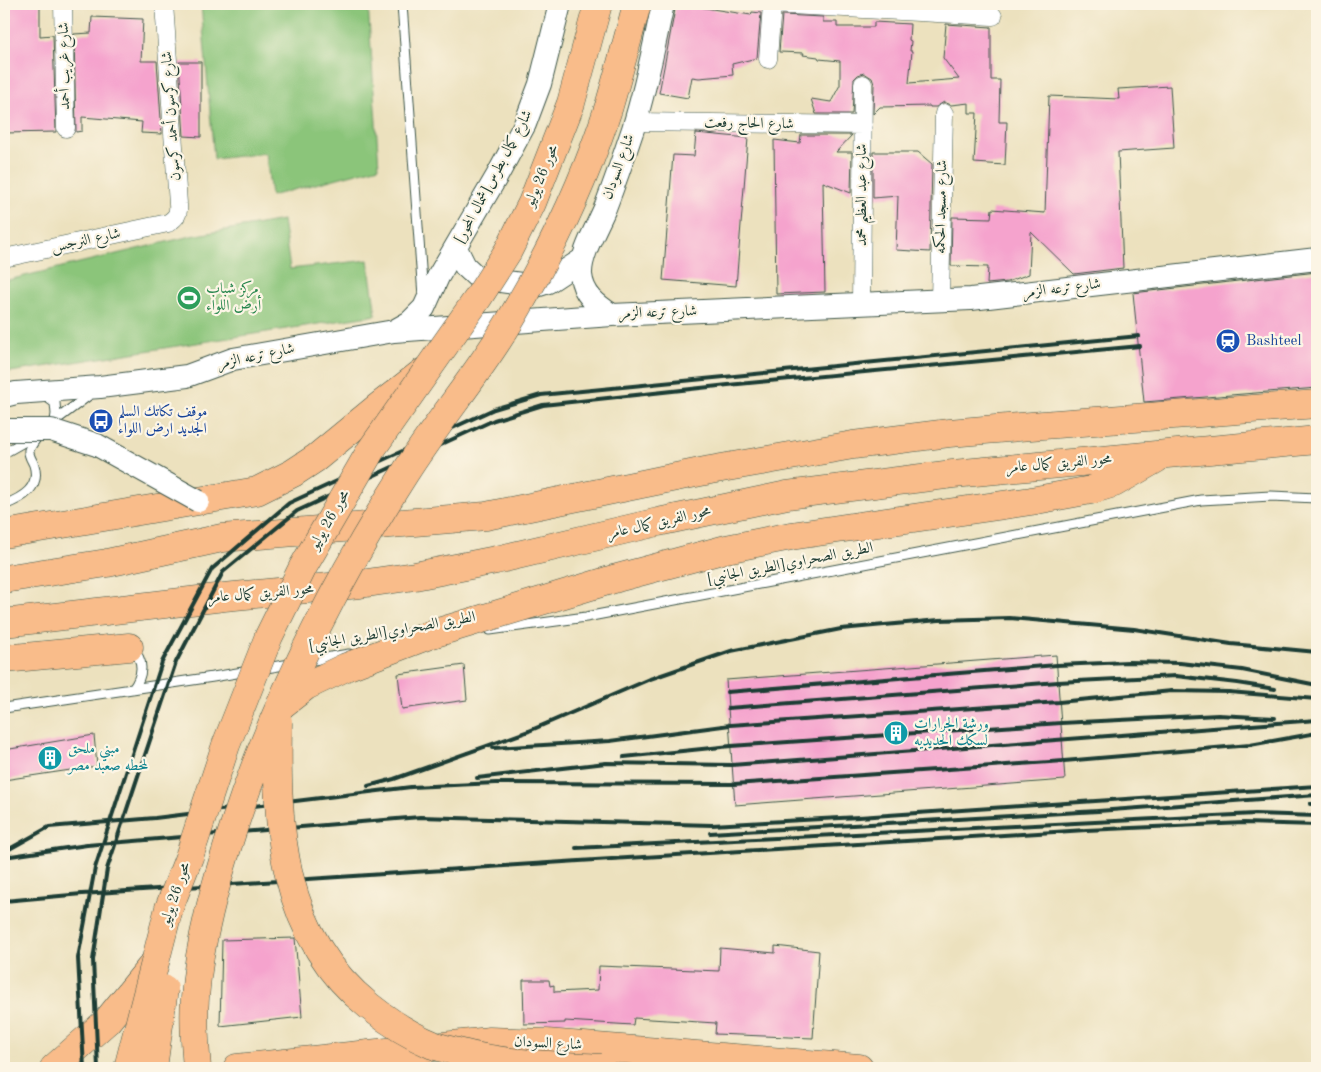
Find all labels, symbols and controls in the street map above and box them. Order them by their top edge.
street label: شارع غريب أحمد [52,22,77,110]
street label: شارع كرسون أحمد كرسون [155,50,188,182]
street label: شارع كمال بطرس[شمال المحور] [451,107,539,248]
street label: شارع الحاج رفعت [704,116,794,136]
street label: شارع السودان [600,132,642,203]
street label: محور 26 يوليو [522,143,562,211]
street label: شارع عبد العظيم محمد [855,144,876,246]
street label: شارع مسجد الحكمه [932,160,954,254]
street label: شارع النرجس [50,226,123,260]
street label: شارع ترعه الزمر [1022,276,1102,305]
place label: مركز شباب أرض اللواء [206,280,262,314]
sports icon: مركز شباب أرض اللواء [176,285,202,311]
street label: شارع ترعه الزمر [619,303,698,326]
station icon: Bashteel [1215,328,1241,354]
place label: Bashteel [1246,334,1302,349]
street label: شارع ترعه الزمر [216,341,297,376]
place label: موقف تكاتك السلم الجديد ارض اللواء [118,403,207,437]
bus stop icon: موقف تكاتك السلم الجديد ارض اللواء [88,408,114,434]
street label: محور الفريق كمال عامر [1005,450,1113,478]
street label: محور 26 يوليو [306,488,353,554]
street label: محور الفريق كمال عامر [605,502,713,544]
street label: الطريق الصحراوي[الطريق الجانبي] [706,541,875,592]
street label: محور الفريق كمال عامر [207,580,315,608]
street label: الطريق الصحراوي[الطريق الجانبي] [307,610,477,659]
place label: ورشة الجرارات لسكك الحديديه [914,717,989,749]
building icon: ورشة الجرارات لسكك الحديديه [883,720,909,746]
place label: مبني ملحق لمحطه صعبد مصر [66,742,148,775]
building icon: مبني ملحق لمحطه صعبد مصر [37,745,63,771]
street label: محور 26 يوليو [158,861,194,929]
street label: شارع السودان [513,1035,583,1057]

